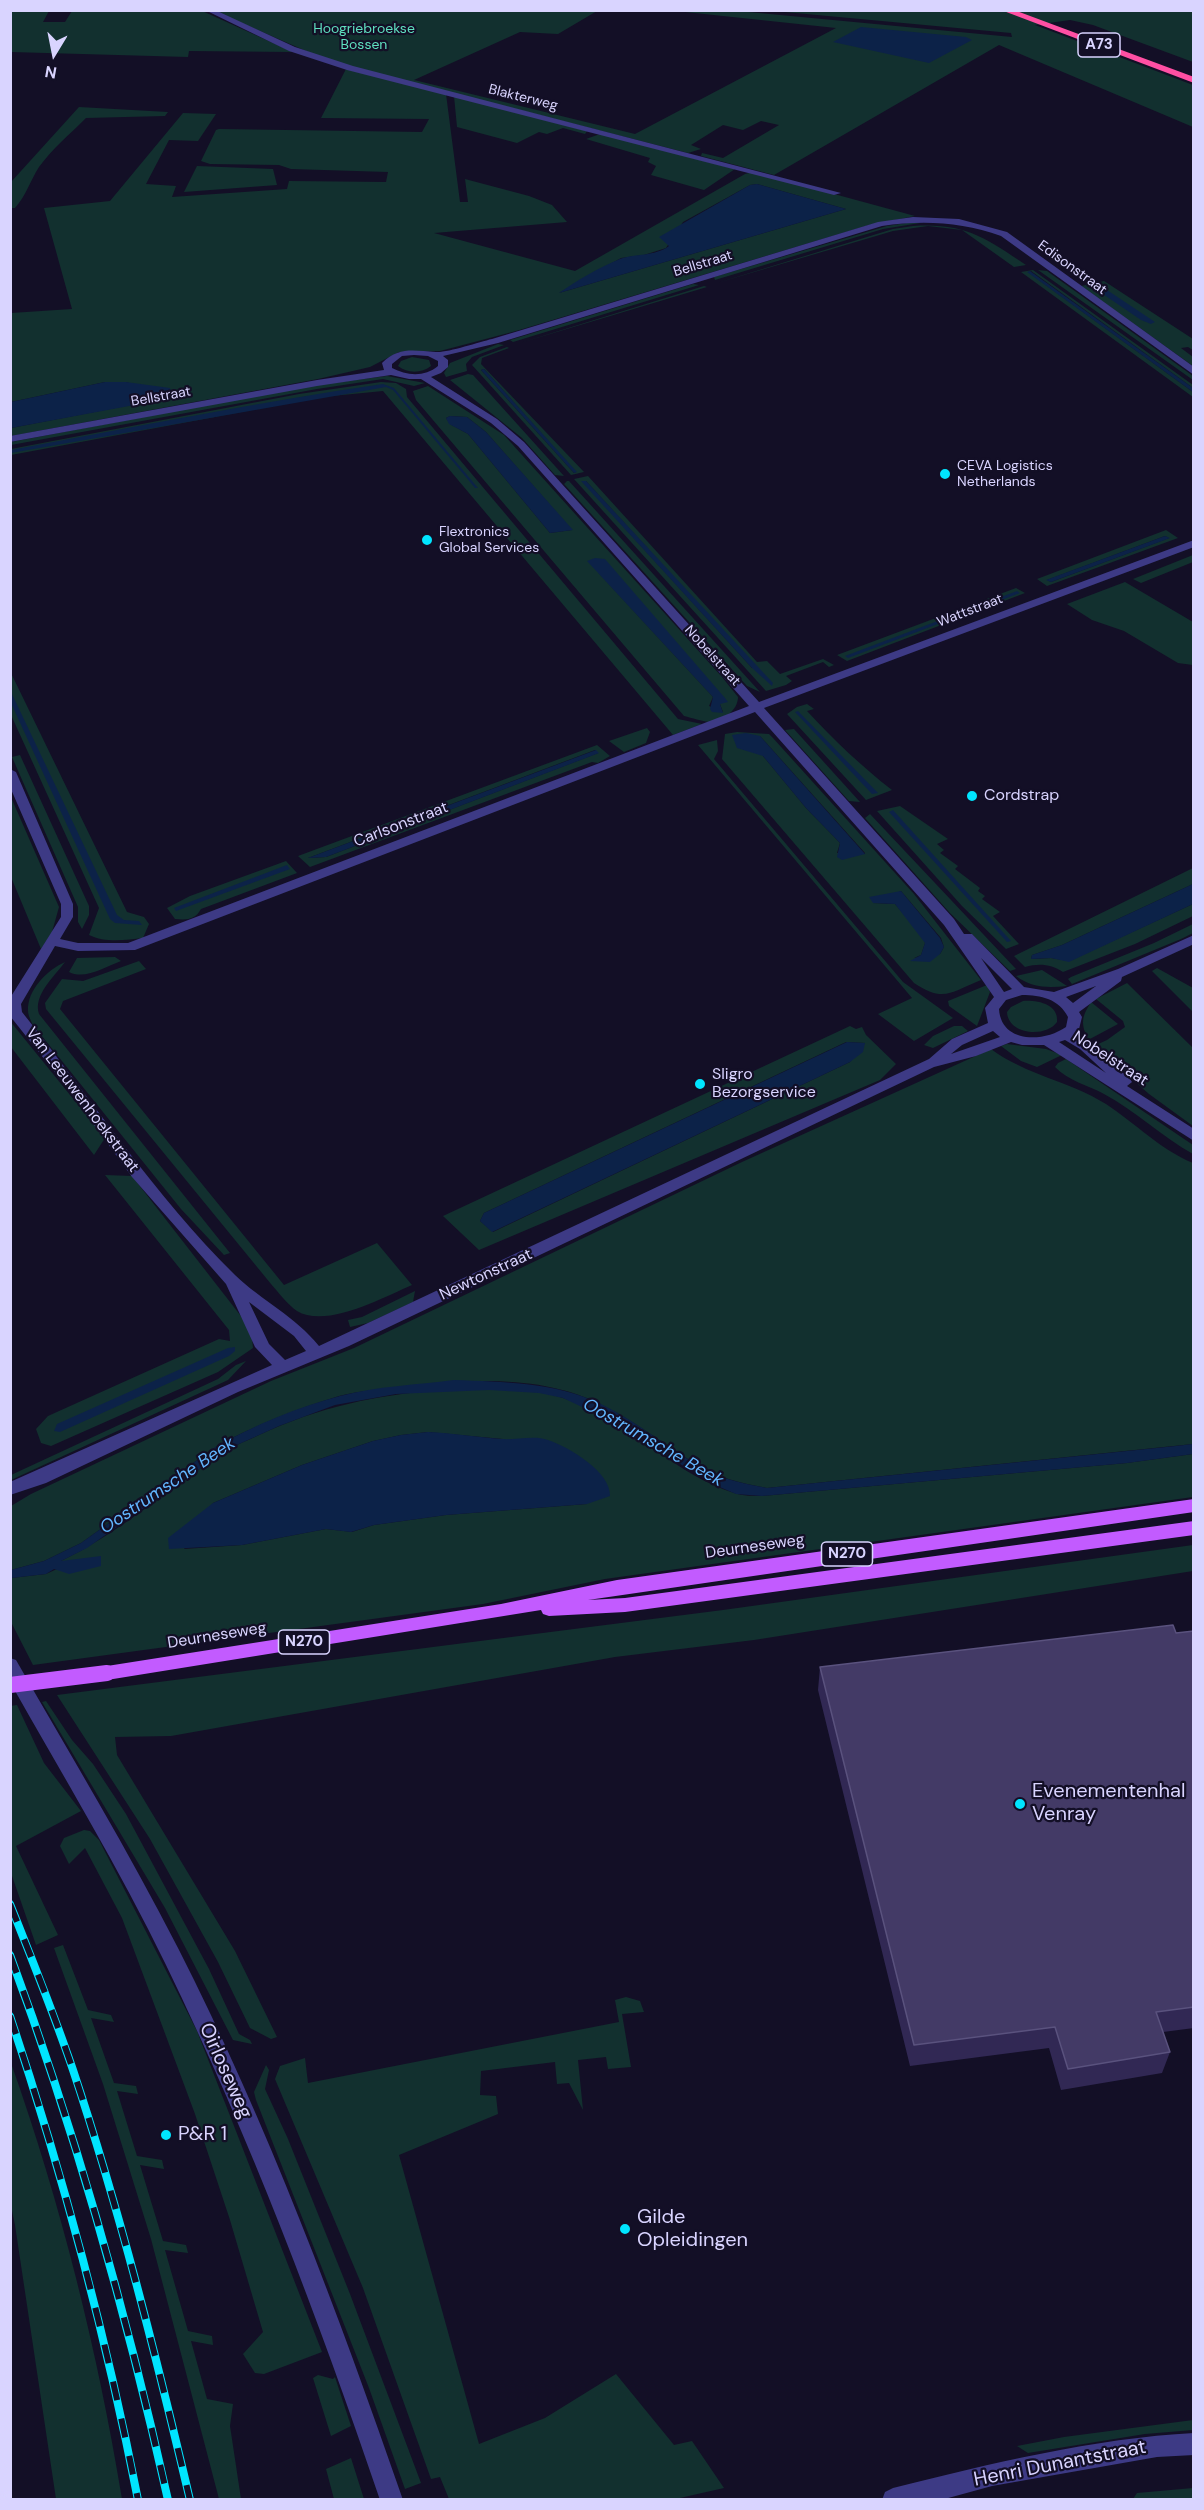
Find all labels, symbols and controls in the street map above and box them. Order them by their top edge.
park label: Hoogriebroekse Bossen [313,21,415,54]
north arrow [24,24,84,84]
road number: A73 [1078,33,1120,57]
text: N [43,61,58,84]
street label: Blakterweg [487,81,559,115]
street label: Edisonstraat [1034,237,1110,299]
street label: Bellstraat [672,247,734,281]
street label: Bellstraat [130,383,192,411]
place label: CEVA Logistics Netherlands [957,458,1053,490]
marker: CEVA Logistics Netherlands [938,467,952,481]
place label: Flextronics Global Services [439,524,539,556]
marker: Flextronics Global Services [420,533,434,547]
street label: Wattstraat [935,591,1005,631]
street label: Nobelstraat [680,622,744,690]
place label: Cordstrap [984,786,1059,806]
marker: Cordstrap [965,789,979,803]
street label: Carlsonstraat [351,798,451,852]
street label: Van Leeuwenhoekstraat [21,1024,143,1176]
street label: Nobelstraat [1068,1027,1152,1091]
place label: Sligro Bezorgservice [712,1065,816,1103]
marker: Sligro Bezorgservice [693,1077,707,1091]
street label: Newtonstraat [437,1245,535,1305]
water label: Oostrumsche Beek [579,1394,727,1492]
water label: Oostrumsche Beek [96,1433,240,1539]
street label: Deurneseweg [704,1531,806,1563]
road number: N270 [822,1542,872,1566]
street label: Deurneseweg [166,1619,268,1653]
road number: N270 [278,1630,330,1654]
place label: Evenementenhal Venray [1032,1780,1185,1827]
marker: Evenementenhal Venray [1013,1797,1027,1811]
street label: Oirloseweg [193,2019,257,2123]
place label: P&R 1 [178,2123,227,2147]
marker: P&R 1 [159,2128,173,2142]
place label: Gilde Opleidingen [637,2206,748,2253]
marker: Gilde Opleidingen [618,2222,632,2236]
street label: Henri Dunantstraat [972,2436,1148,2492]

